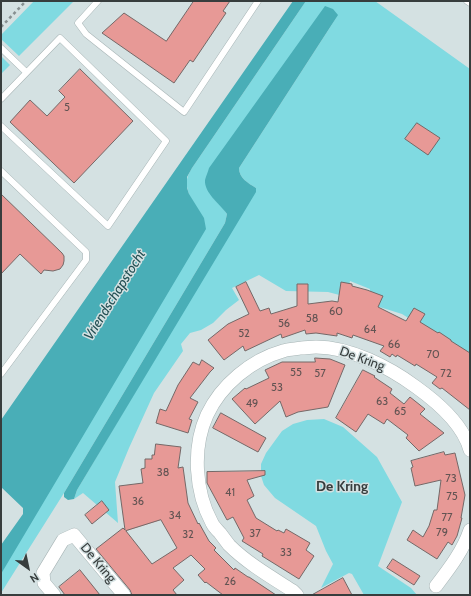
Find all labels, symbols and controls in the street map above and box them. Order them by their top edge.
house number: 5 [64,101,70,115]
water label: Vriendschapstocht [81,247,149,343]
house number: 60 [329,305,343,319]
house number: 58 [306,312,318,326]
house number: 56 [278,317,290,331]
house number: 64 [364,323,376,337]
house number: 52 [238,327,250,341]
house number: 66 [388,338,400,352]
street label: De Kring [337,344,387,374]
house number: 70 [426,348,440,362]
house number: 55 [290,366,302,380]
house number: 57 [314,367,326,381]
house number: 72 [440,367,452,381]
house number: 53 [271,381,283,395]
house number: 63 [376,395,388,409]
house number: 49 [246,397,258,411]
house number: 65 [394,405,406,419]
house number: 38 [157,466,169,480]
house number: 73 [445,472,457,486]
district label: De Kring [316,479,368,495]
house number: 41 [225,486,235,500]
house number: 75 [446,490,458,504]
house number: 36 [132,495,144,509]
house number: 34 [169,509,181,523]
house number: 77 [441,511,453,525]
house number: 79 [436,526,448,540]
house number: 37 [249,527,261,541]
house number: 32 [182,528,194,542]
street label: De Kring [77,540,119,586]
house number: 33 [280,546,292,560]
north arrow [8,548,48,588]
text: N [27,570,42,586]
house number: 26 [224,575,236,589]

